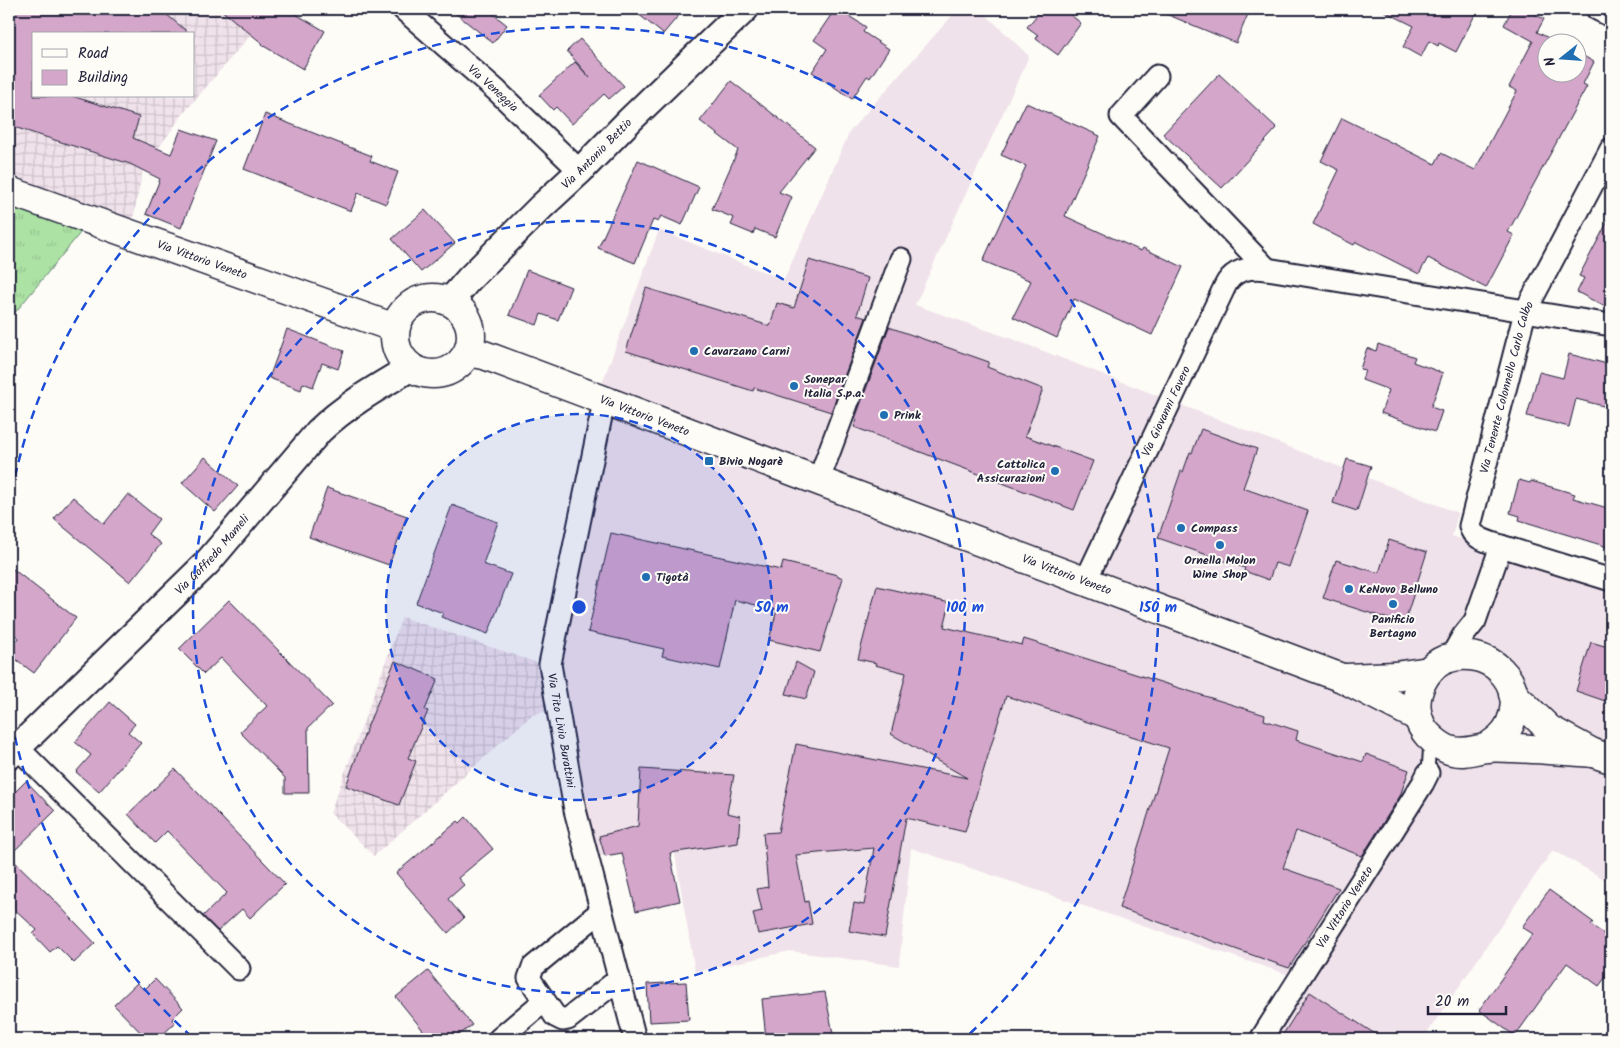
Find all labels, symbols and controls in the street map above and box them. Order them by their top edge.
legend [32,32,195,98]
north arrow [1538,32,1588,82]
text: Road [78,42,109,66]
text: N [1539,54,1562,69]
street label: Via Veneggia [463,60,523,117]
text: Building [78,66,128,90]
street label: Via Antonio Bettio [557,114,637,194]
street label: Via Vittorio Veneto [154,235,250,285]
street label: Via Tenente Colonnello Carlo Calbo [1475,298,1539,476]
place label: Cavarzano Carni [704,342,790,361]
marker: Cavarzano Carni [688,345,700,357]
street label: Via Giovanni Favero [1137,363,1196,460]
place label: Sonepar Italia S.p.a. [804,370,864,403]
marker: Sonepar Italia S.p.a. [788,380,800,392]
street label: Via Vittorio Veneto [597,390,692,442]
place label: Prink [894,406,922,425]
marker: Prink [878,409,890,421]
place label: Bivio Nogarè [719,452,783,471]
marker: Bivio Nogarè [703,455,715,467]
place label: Cattolica Assicurazioni [977,455,1046,488]
marker: Cattolica Assicurazioni [1049,465,1061,477]
street label: Via Goffredo Mameli [171,510,255,599]
place label: Compass [1191,519,1238,538]
marker: Compass [1175,522,1187,534]
marker: Ornella Molon Wine Shop [1214,539,1226,551]
street label: Via Vittorio Veneto [1019,549,1114,600]
place label: Ornella Molon Wine Shop [1184,551,1256,584]
place label: Tigotà [656,568,689,587]
marker: Tigotà [640,571,652,583]
place label: KeNovo Belluno [1359,580,1438,599]
marker: KeNovo Belluno [1343,583,1355,595]
text: 50 m [754,596,789,620]
text: 100 m [946,596,984,620]
text: 150 m [1139,596,1177,620]
centre of rings [570,598,588,616]
marker: Panificio Bertagno [1387,598,1399,610]
place label: Panificio Bertagno [1369,610,1417,643]
street label: Via Tito Livio Burattini [542,672,580,791]
street label: Via Vittorio Veneto [1312,862,1378,952]
scale bar [1428,983,1505,1015]
text: 20 m [1435,990,1469,1014]

